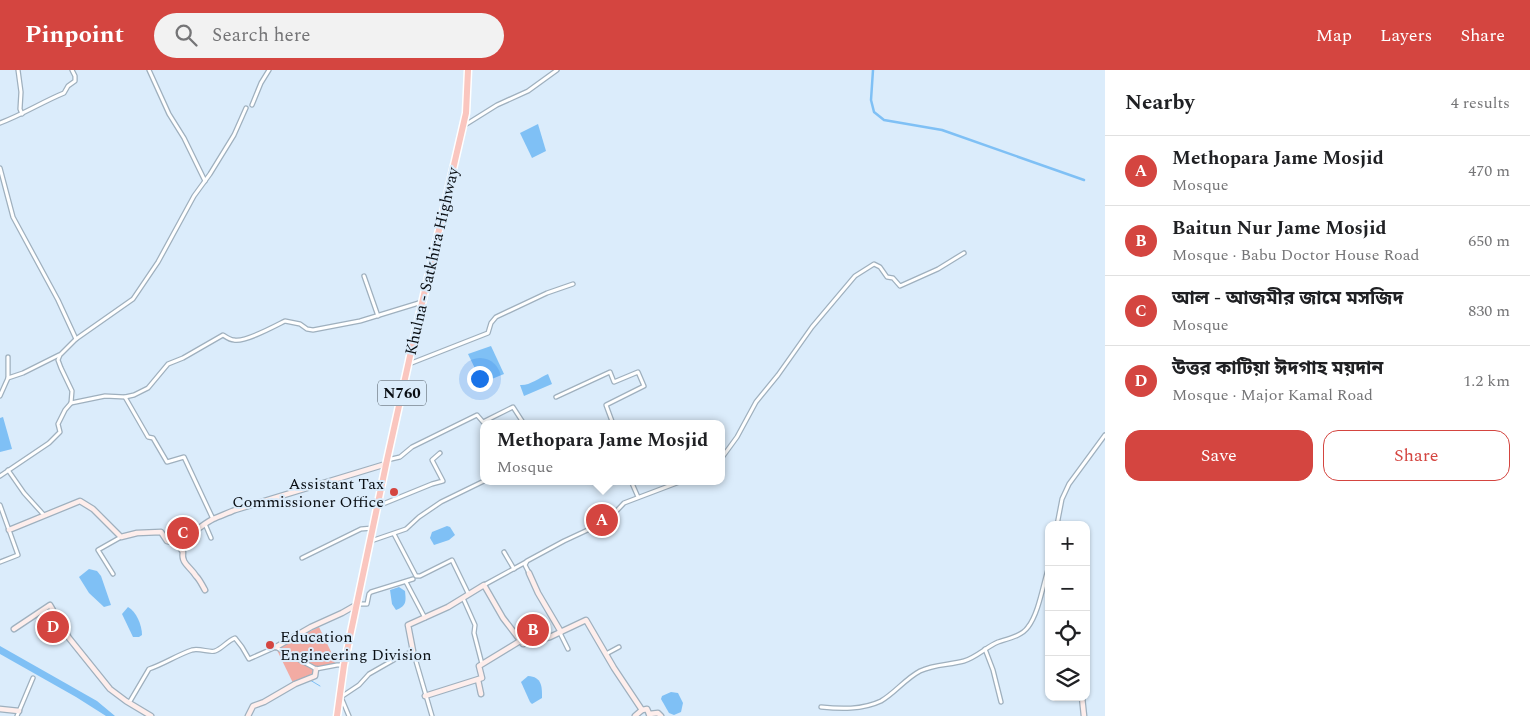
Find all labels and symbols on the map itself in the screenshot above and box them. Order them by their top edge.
street label: Khulna - Satkhira Highway [399,164,466,357]
your location [467,366,493,392]
road number: N760 [378,380,426,406]
place label: Assistant Tax Commissioner Office [232,472,384,514]
marker: Assistant Tax Commissioner Office [388,486,400,498]
pin: A [586,501,618,539]
pin: C [167,514,199,552]
pin: D [37,608,69,646]
pin: B [517,611,549,649]
place label: Education Engineering Division [280,625,432,667]
marker: Education Engineering Division [264,639,276,651]

